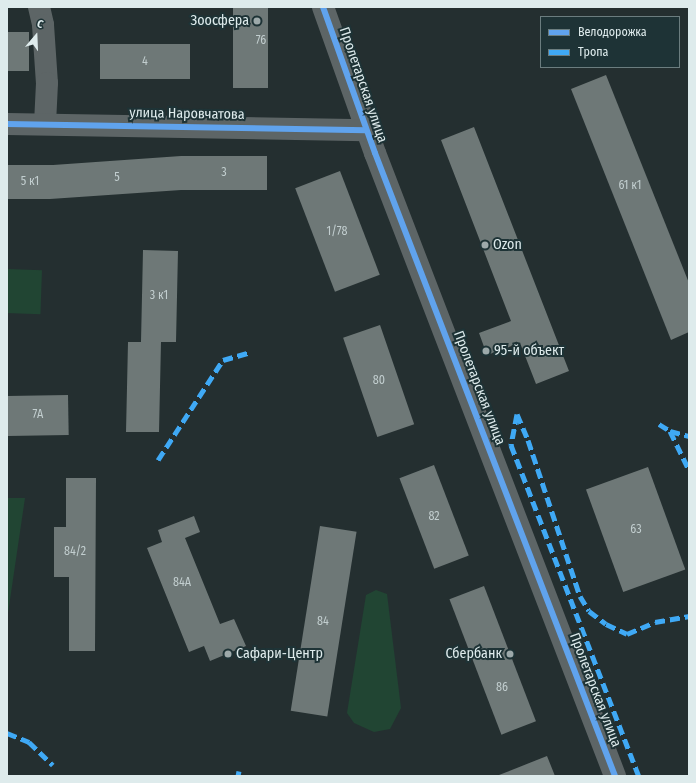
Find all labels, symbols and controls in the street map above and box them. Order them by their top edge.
place label: Зоосфера [191,13,249,29]
north arrow [16,16,56,56]
marker: Зоосфера [252,16,262,26]
legend [540,16,680,68]
text: С [35,17,45,31]
street label: Пролетарская улица [335,25,391,145]
text: Велодорожка [578,25,647,39]
house number: 76 [256,34,266,48]
text: Тропа [578,45,609,59]
house number: 4 [142,55,148,69]
street label: улица Наровчатова [129,105,245,123]
house number: 3 [221,166,227,180]
house number: 5 [114,171,120,185]
house number: 5 к1 [21,175,39,189]
house number: 61 к1 [618,179,642,193]
house number: 1/78 [327,225,347,239]
place label: Ozon [493,237,522,253]
marker: Ozon [480,240,490,250]
house number: 3 к1 [150,289,168,303]
street label: Пролетарская улица [449,329,509,447]
place label: 95-й объект [494,343,564,359]
marker: 95-й объект [481,346,491,356]
house number: 80 [373,374,385,388]
house number: 7А [33,408,43,422]
house number: 82 [428,510,440,524]
house number: 63 [630,523,642,537]
house number: 84/2 [64,545,86,559]
house number: 84А [173,576,191,590]
house number: 84 [317,615,329,629]
street label: Пролетарская улица [565,631,625,749]
place label: Сафари-Центр [236,646,323,662]
place label: Сбербанк [445,646,502,662]
marker: Сафари-Центр [223,649,233,659]
marker: Сбербанк [505,649,515,659]
house number: 86 [496,681,508,695]

